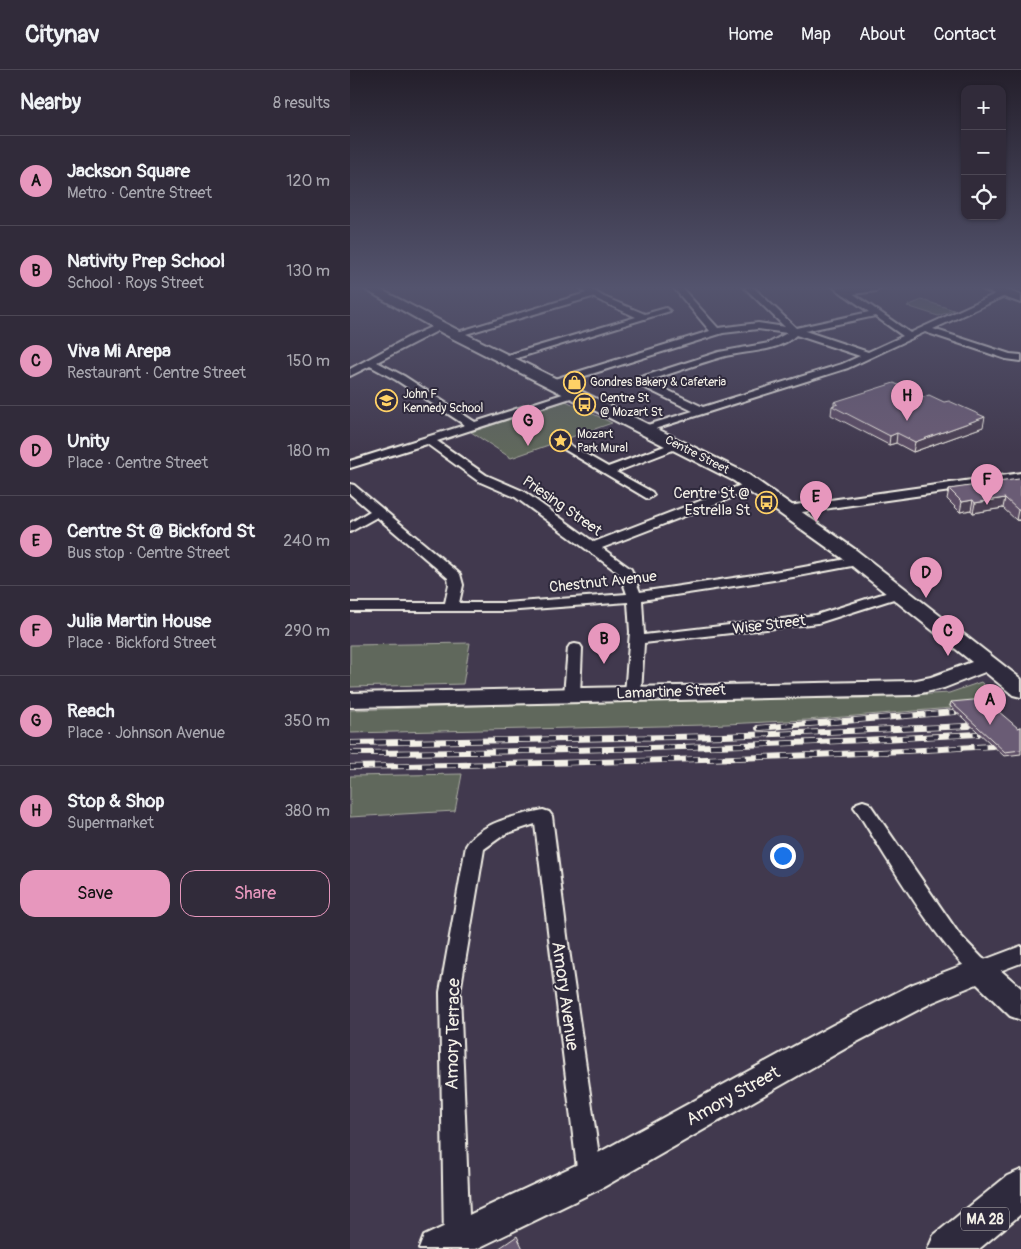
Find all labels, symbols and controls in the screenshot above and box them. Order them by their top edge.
text: Citynav [25,20,100,49]
text: Home [728,23,773,46]
text: Map [801,23,831,46]
text: About [859,23,905,46]
text: Contact [933,23,996,46]
map controls [961,85,1006,220]
button: + [961,85,1006,130]
text: Nearby [20,89,81,116]
text: 8 results [273,93,330,113]
button: − [961,130,1006,175]
text: Jackson Square [67,159,190,183]
text: A [31,171,41,191]
text: 120 m [286,171,330,191]
button: locate [961,175,1006,220]
text: Metro · Centre Street [67,183,212,203]
text: Nativity Prep School [67,249,225,273]
text: B [31,261,41,281]
text: 130 m [286,261,330,281]
text: School · Roys Street [67,273,204,293]
text: Viva Mi Arepa [67,339,171,363]
text: C [31,351,41,371]
text: 150 m [286,351,330,371]
text: Restaurant · Centre Street [67,363,246,383]
shop icon: Gondres Bakery & Cafeteria [562,370,586,394]
place label: Gondres Bakery & Cafeteria [590,375,727,390]
pin: H [891,380,923,421]
place label: John F Kennedy School [403,387,484,416]
school or university icon: John F Kennedy School [375,389,399,413]
place label: Centre St @ Mozart St [600,391,663,420]
bus stop icon: Centre St @ Mozart St [572,393,596,417]
pin: G [512,405,544,446]
place label: Mozart Park Mural [577,427,628,456]
text: Unity [67,429,109,453]
place icon: Mozart Park Mural [549,429,573,453]
street label: Centre Street [663,432,732,478]
text: D [31,441,41,461]
text: 180 m [287,441,330,461]
text: Place · Centre Street [67,453,208,473]
pin: F [971,464,1003,505]
street label: Priesing Street [519,472,606,541]
pin: E [800,481,832,522]
place label: Centre St @ Estrella St [674,484,751,520]
bus stop icon: Centre St @ Estrella St [754,490,778,514]
text: Centre St @ Bickford St [67,519,255,543]
text: E [32,531,40,551]
text: 240 m [283,531,330,551]
text: Bus stop · Centre Street [67,543,230,563]
pin: D [910,557,942,598]
street label: Chestnut Avenue [548,567,658,597]
text: Julia Martin House [67,609,211,633]
street label: Wise Street [731,611,808,639]
pin: C [932,615,964,656]
text: F [31,621,41,641]
text: 290 m [284,621,330,641]
pin: B [588,623,620,664]
text: Place · Bickford Street [67,633,216,653]
street label: Lamartine Street [616,681,727,703]
pin: A [974,684,1006,725]
text: Reach [67,699,115,723]
text: G [31,711,41,731]
text: 350 m [284,711,330,731]
text: Place · Johnson Avenue [67,723,225,743]
text: Stop & Shop [67,789,165,813]
text: H [31,801,41,821]
text: 380 m [284,801,330,821]
text: Supermarket [67,813,154,833]
your location [770,843,796,869]
button: Save [20,870,170,917]
button: Share [180,870,330,917]
street label: Amory Avenue [546,940,584,1052]
street label: Amory Terrace [441,978,465,1090]
street label: Amory Street [682,1060,785,1131]
road number: MA 28 [961,1208,1009,1230]

